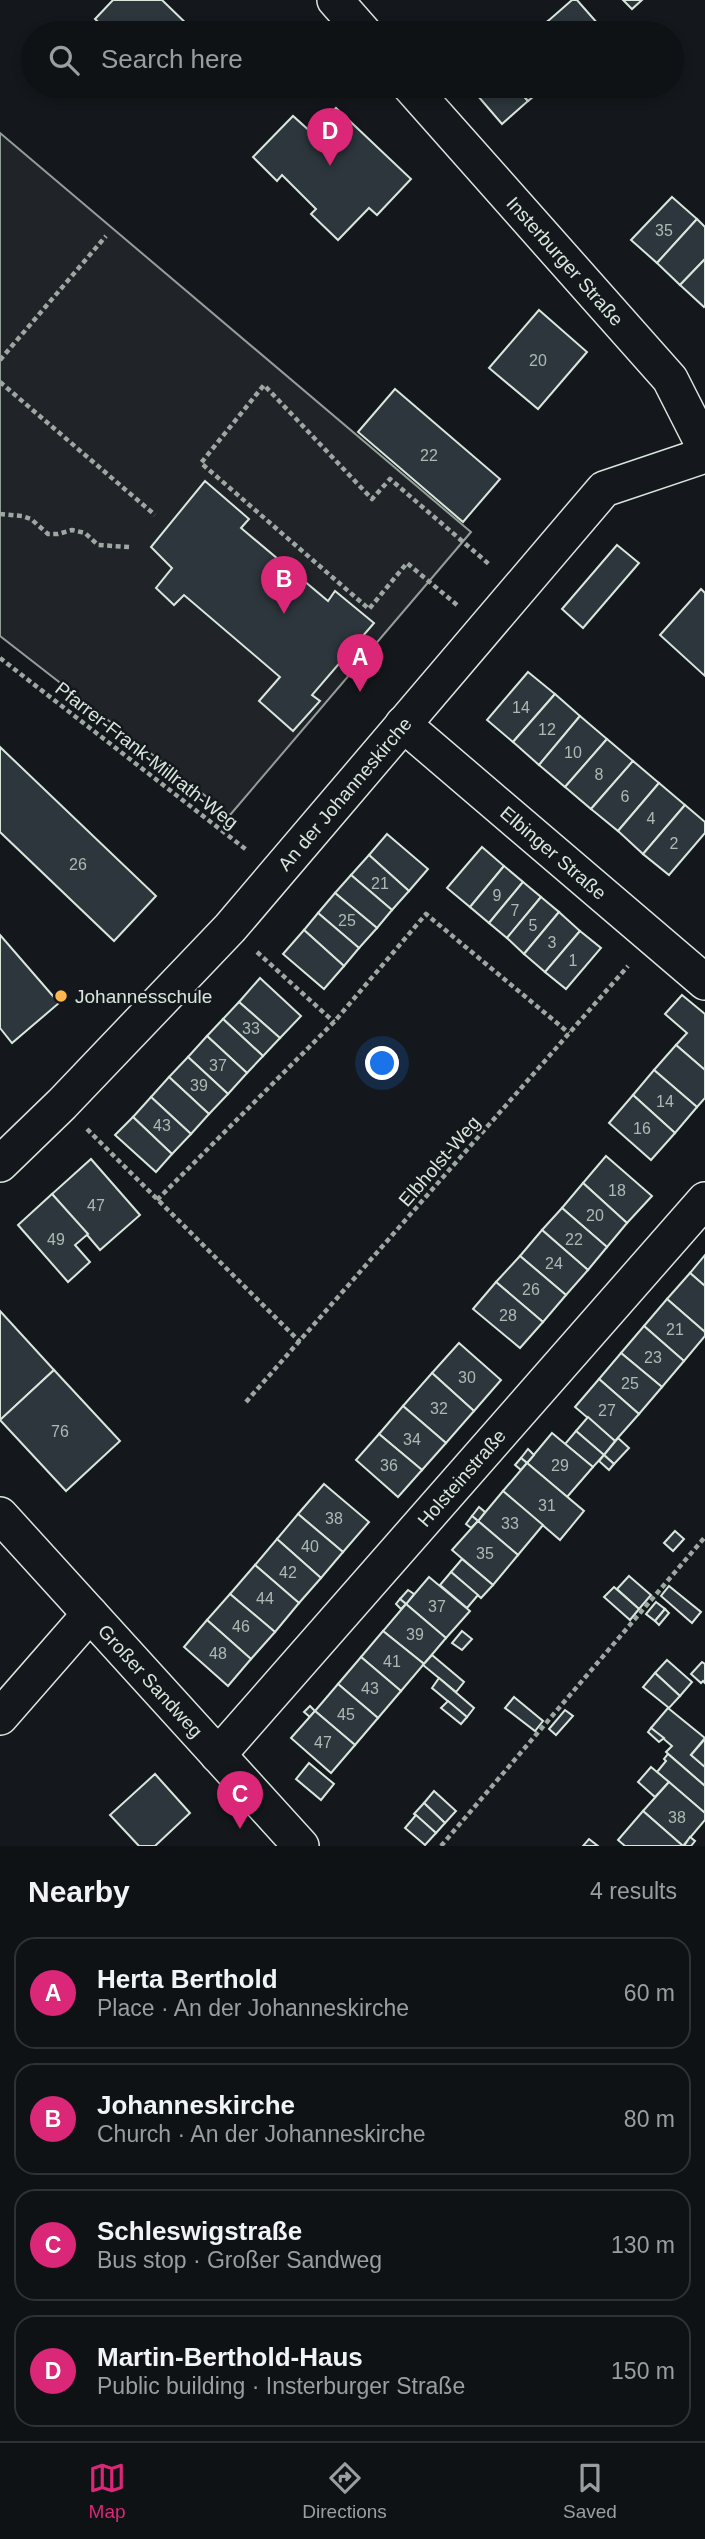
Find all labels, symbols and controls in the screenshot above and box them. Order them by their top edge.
search box [21,21,684,98]
icon: search [45,41,83,79]
text: Search here [101,44,243,74]
pin: D [307,108,353,166]
street label: Insterburger Straße [502,193,628,330]
house number: 35 [655,222,673,239]
house number: 20 [529,352,547,369]
house number: 22 [420,447,438,464]
pin: B [261,556,307,614]
pin: A [337,634,383,692]
street label: Pfarrer-Frank-Millrath-Weg [51,678,242,833]
house number: 14 [512,699,530,716]
street label: An der Johanneskirche [274,713,416,875]
house number: 12 [538,721,556,738]
house number: 10 [564,744,582,761]
house number: 8 [595,766,604,783]
house number: 6 [621,788,630,805]
street label: Elbinger Straße [496,802,610,904]
house number: 4 [647,810,656,827]
house number: 2 [670,835,679,852]
house number: 26 [69,856,87,873]
house number: 21 [371,875,389,892]
house number: 9 [493,887,502,904]
house number: 7 [511,902,520,919]
house number: 25 [338,912,356,929]
house number: 5 [529,917,538,934]
house number: 3 [548,934,557,951]
house number: 1 [569,952,578,969]
place label: Johannesschule [75,986,212,1007]
marker: Johannesschule [53,988,69,1004]
house number: 33 [242,1020,260,1037]
your location [365,1046,399,1080]
house number: 37 [209,1057,227,1074]
house number: 39 [190,1077,208,1094]
house number: 14 [656,1093,674,1110]
street label: Elbholst-Weg [394,1112,484,1211]
house number: 43 [153,1117,171,1134]
house number: 16 [633,1120,651,1137]
house number: 18 [608,1182,626,1199]
house number: 47 [87,1197,105,1214]
house number: 20 [586,1207,604,1224]
house number: 49 [47,1231,65,1248]
house number: 22 [565,1231,583,1248]
house number: 24 [545,1255,563,1272]
house number: 26 [522,1281,540,1298]
house number: 28 [499,1307,517,1324]
house number: 21 [666,1321,684,1338]
house number: 23 [644,1349,662,1366]
house number: 30 [458,1369,476,1386]
house number: 25 [621,1375,639,1392]
house number: 32 [430,1400,448,1417]
house number: 27 [598,1402,616,1419]
house number: 76 [51,1423,69,1440]
street label: Holsteinstraße [413,1425,510,1531]
house number: 34 [403,1431,421,1448]
house number: 36 [380,1457,398,1474]
house number: 29 [551,1457,569,1474]
house number: 31 [538,1497,556,1514]
house number: 38 [325,1510,343,1527]
house number: 33 [501,1515,519,1532]
house number: 40 [301,1538,319,1555]
house number: 35 [476,1545,494,1562]
house number: 42 [279,1564,297,1581]
house number: 44 [256,1590,274,1607]
house number: 37 [428,1598,446,1615]
house number: 46 [232,1618,250,1635]
street label: Großer Sandweg [94,1620,207,1742]
house number: 39 [406,1626,424,1643]
house number: 48 [209,1645,227,1662]
house number: 41 [383,1653,401,1670]
house number: 43 [361,1680,379,1697]
house number: 45 [337,1706,355,1723]
house number: 47 [314,1734,332,1751]
pin: C [217,1771,263,1829]
house number: 38 [668,1809,686,1826]
text: Nearby [28,1875,130,1908]
text: 4 results [590,1878,677,1904]
text: Herta Berthold [97,1964,278,1994]
text: A [45,1980,61,2006]
text: 60 m [624,1980,675,2006]
text: Place · An der Johanneskirche [97,1995,409,2021]
text: Johanneskirche [97,2090,295,2120]
text: B [45,2106,61,2132]
text: 80 m [624,2106,675,2132]
text: Church · An der Johanneskirche [97,2121,426,2147]
text: Schleswigstraße [97,2216,302,2246]
text: C [45,2232,61,2258]
text: 130 m [611,2232,675,2258]
text: Bus stop · Großer Sandweg [97,2247,382,2273]
text: Martin-Berthold-Haus [97,2342,363,2372]
text: D [45,2358,61,2384]
text: 150 m [611,2358,675,2384]
text: Public building · Insterburger Straße [97,2373,465,2399]
tab: Map [88,2459,126,2523]
tab: Directions [302,2459,387,2523]
tab: Saved [563,2459,617,2523]

